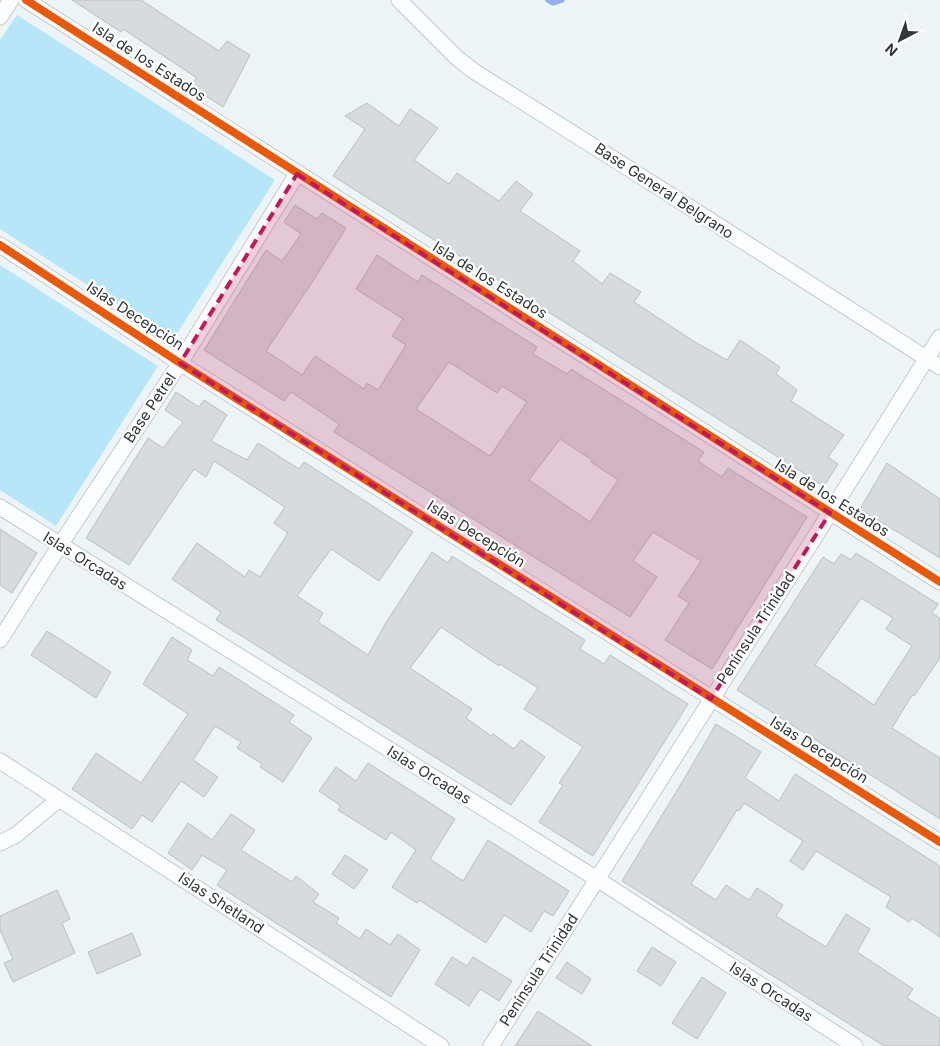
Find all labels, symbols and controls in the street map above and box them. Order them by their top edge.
north arrow [875,15,925,65]
street label: Isla de los Estados [89,18,210,105]
text: N [882,40,901,60]
street label: Base General Belgrano [591,139,737,243]
street label: Isla de los Estados [429,237,551,323]
street label: Islas Decepción [83,277,188,354]
street label: Base Petrel [119,369,180,446]
street label: Isla de los Estados [771,455,893,541]
street label: Islas Decepción [424,496,529,571]
street label: Islas Orcadas [40,527,131,594]
street label: Península Trinidad [712,568,799,688]
street label: Islas Decepción [767,712,872,787]
street label: Islas Orcadas [384,741,475,808]
street label: Islas Shetland [175,868,268,937]
street label: Península Trinidad [495,910,582,1030]
street label: Islas Orcadas [726,958,817,1026]

